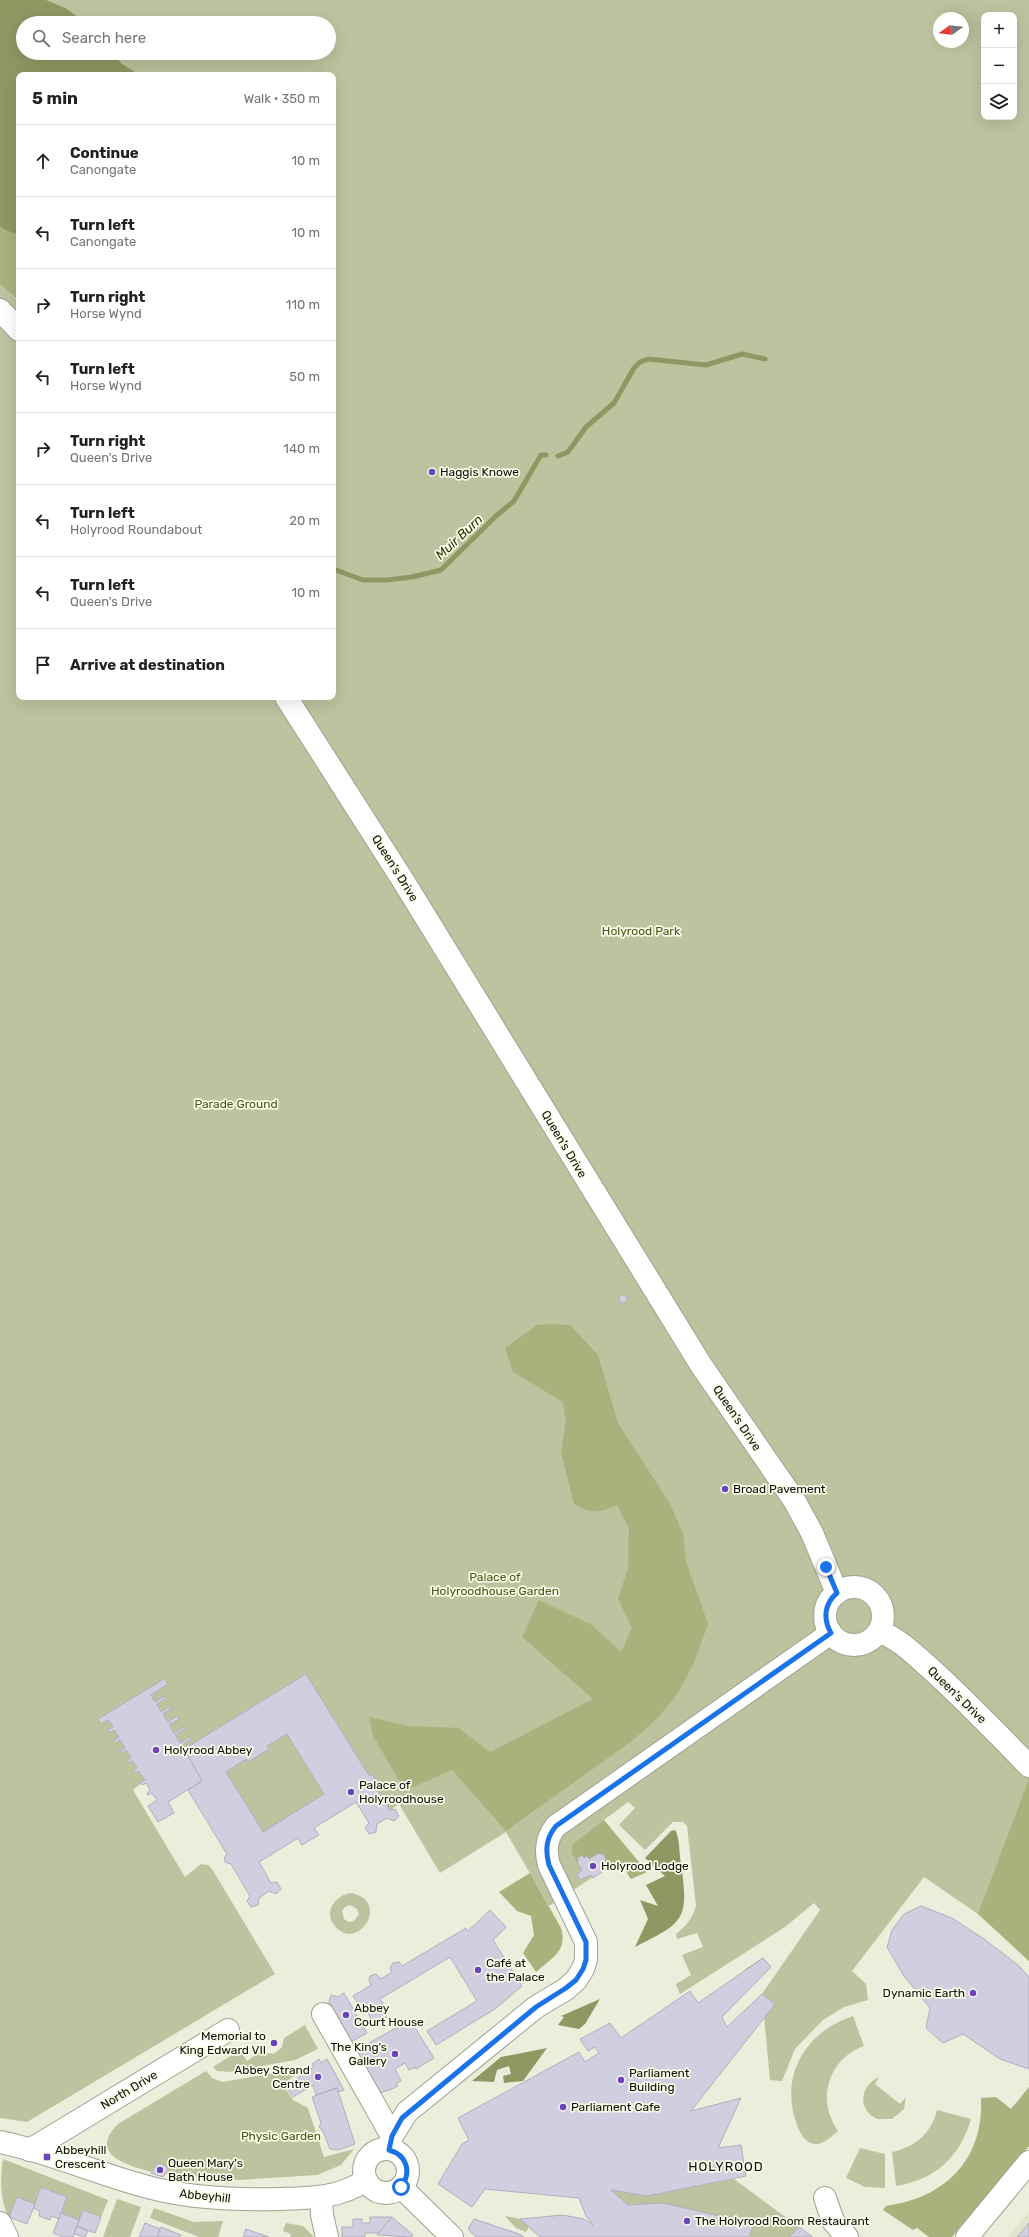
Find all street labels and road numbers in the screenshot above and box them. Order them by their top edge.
street label: Queen's Drive [369,832,421,904]
street label: Queen's Drive [538,1108,590,1180]
street label: Queen's Drive [710,1383,764,1454]
street label: Queen's Drive [925,1664,989,1727]
street label: North Drive [98,2067,160,2112]
street label: Abbeyhill [179,2186,231,2206]

